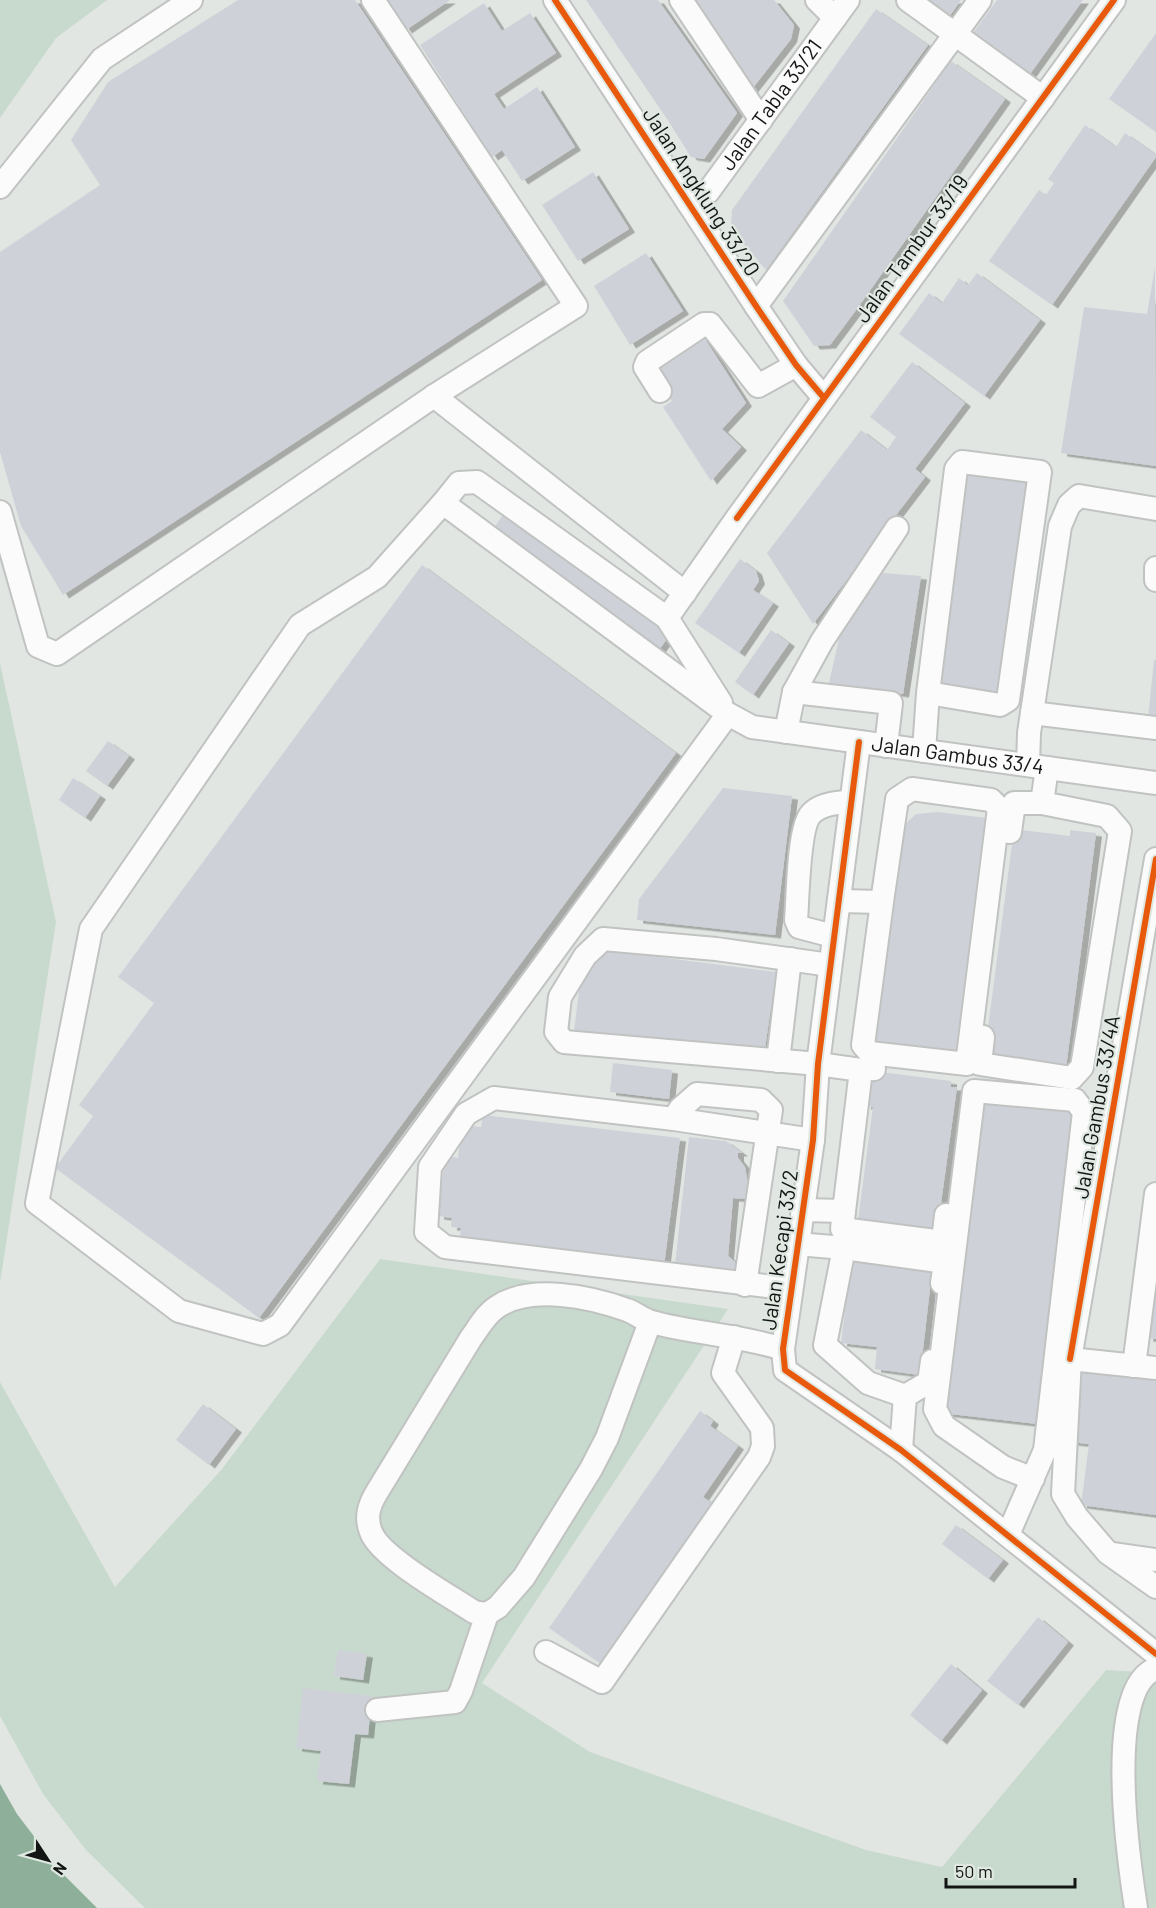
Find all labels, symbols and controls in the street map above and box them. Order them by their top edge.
street label: Jalan Tabla 33/21 [714,34,826,175]
street label: Jalan Angklung 33/20 [638,102,766,280]
street label: Jalan Tambur 33/19 [849,169,973,327]
street label: Jalan Gambus 33/4 [870,730,1046,778]
street label: Jalan Gambus 33/4A [1067,1013,1124,1201]
street label: Jalan Kecapi 33/2 [755,1168,802,1332]
north arrow [18,1830,78,1890]
scale bar [946,1851,1075,1889]
text: N [50,1859,71,1879]
text: 50 m [955,1860,993,1882]

